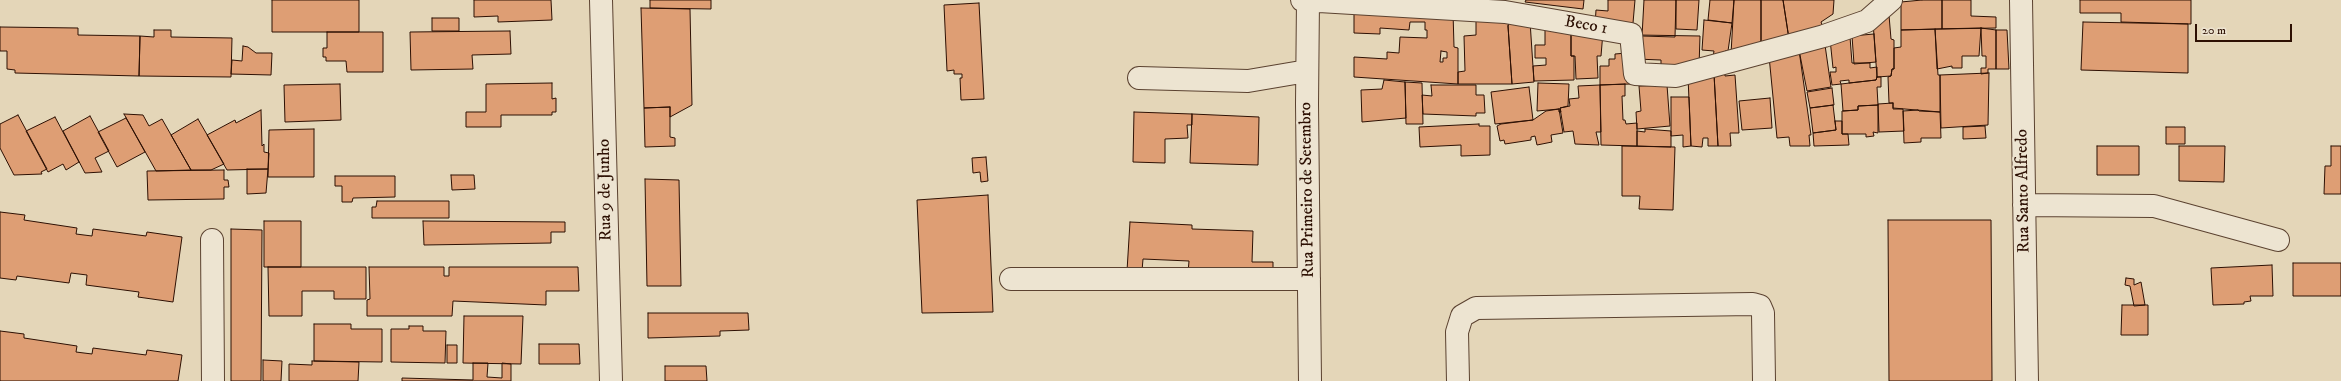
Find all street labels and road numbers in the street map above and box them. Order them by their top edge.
street label: Beco 1 [1563,12,1609,40]
street label: Rua Primeiro de Setembro [1296,102,1320,278]
street label: Rua Santo Alfredo [2013,129,2035,253]
street label: Rua 9 de Junho [595,139,617,241]

